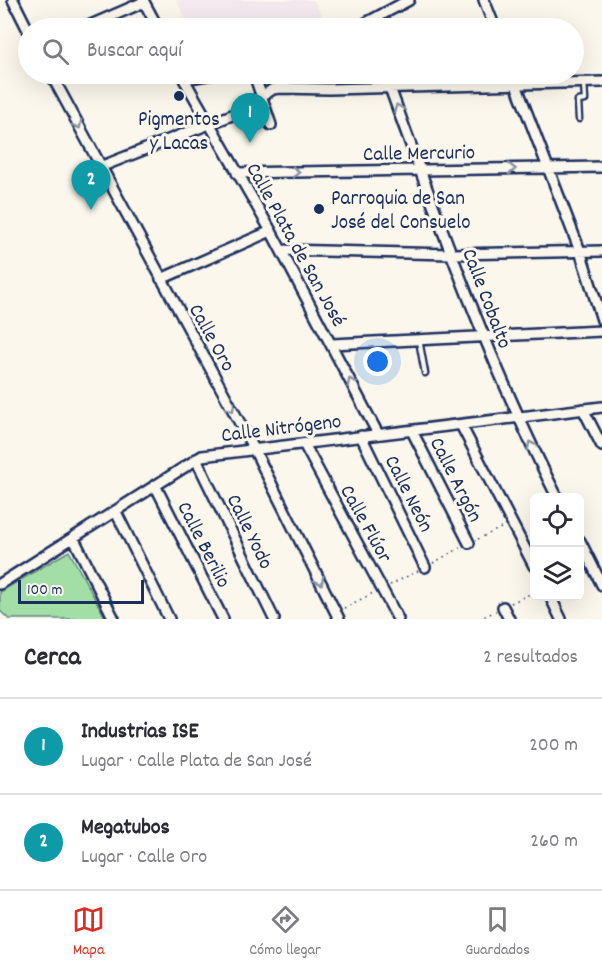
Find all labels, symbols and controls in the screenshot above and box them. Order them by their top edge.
search box [18,18,584,84]
icon: search [39,35,72,68]
text: Buscar aquí [87,36,182,67]
marker: Pigmentos y Lacas [172,89,186,103]
pin: 1 [230,94,270,143]
one-way arrow [392,103,405,114]
place label: Pigmentos y Lacas [138,106,220,160]
one-way arrow [71,119,82,130]
street label: Calle Mercurio [363,139,475,171]
street label: Calle Plata de San José [237,158,352,333]
pin: 2 [72,160,110,210]
one-way arrow [507,163,516,175]
one-way arrow [291,166,300,178]
place label: Parroquia de San José del Consuelo [331,185,470,239]
marker: Parroquia de San José del Consuelo [312,202,326,216]
street label: Calle Cobalto [452,245,518,353]
street label: Calle Oro [179,299,241,378]
your location [363,347,392,376]
one-way arrow [347,377,359,388]
one-way arrow [224,401,235,412]
street label: Calle Nitrógeno [220,408,343,452]
street label: Calle Argón [420,433,489,528]
one-way arrow [526,441,538,452]
street label: Calle Neón [375,451,440,538]
street label: Calle Flúor [331,480,398,569]
street label: Calle Yodo [217,490,279,575]
map controls [530,493,584,601]
button: locate [530,493,584,547]
street label: Calle Berilio [168,497,237,594]
button: layers [530,547,584,601]
one-way arrow [313,575,324,585]
scale bar [18,577,144,604]
text: 100 m [27,579,63,602]
text: Cerca [24,640,81,677]
text: 2 resultados [483,644,578,672]
text: Industrias ISE [81,717,198,748]
text: 1 [41,732,46,760]
text: 200 m [529,732,578,760]
text: Lugar · Calle Plata de San José [81,748,312,776]
text: Megatubos [81,813,170,844]
text: 2 [39,828,48,856]
text: 260 m [530,828,578,856]
text: Lugar · Calle Oro [81,844,207,872]
tab: Mapa [72,903,105,962]
tab: Cómo llegar [249,903,321,962]
tab: Guardados [465,903,530,962]

